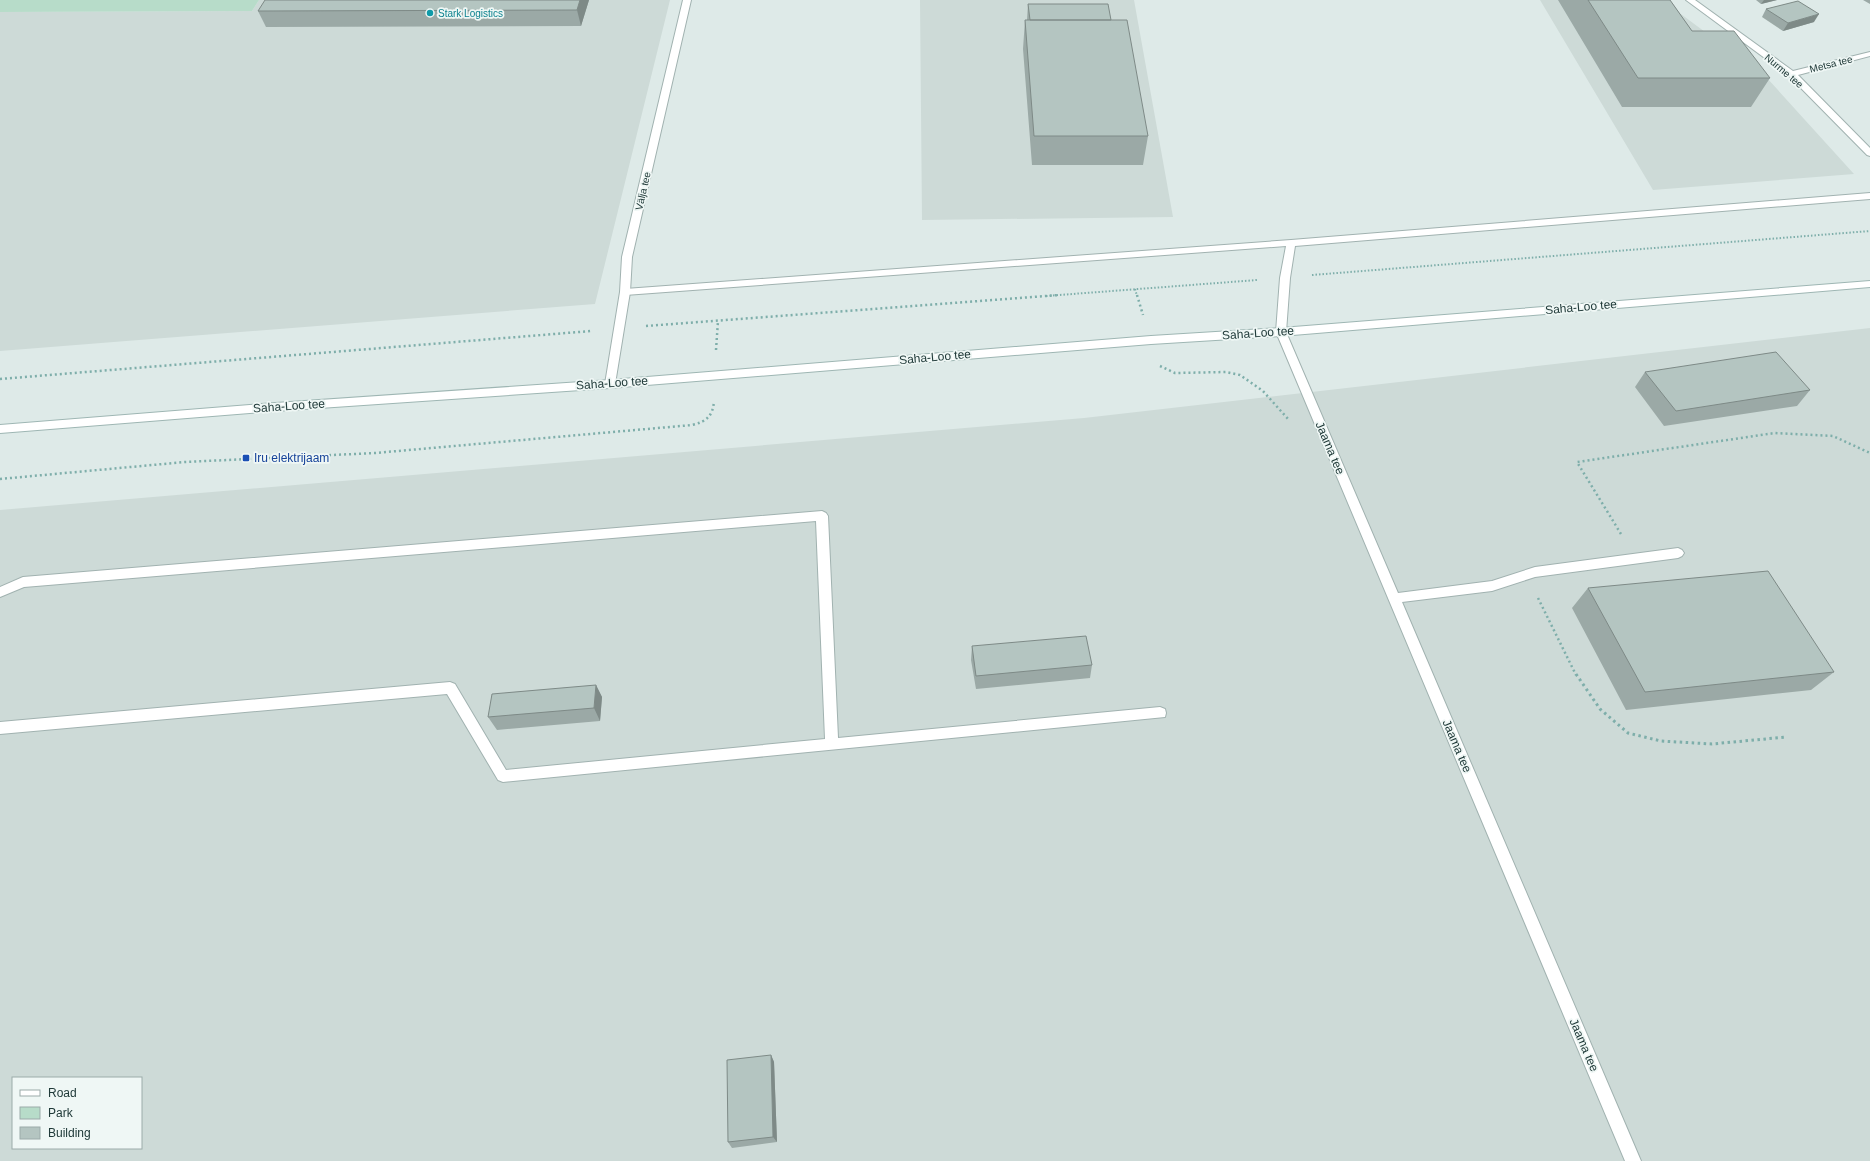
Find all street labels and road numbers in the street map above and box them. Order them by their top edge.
street label: Nurme tee [1763,52,1806,90]
street label: Metsa tee [1808,53,1854,75]
street label: Välja tee [633,170,653,211]
street label: Saha-Loo tee [1544,297,1618,317]
street label: Saha-Loo tee [1222,323,1295,342]
street label: Saha-Loo tee [898,347,972,367]
street label: Saha-Loo tee [576,373,649,392]
street label: Saha-Loo tee [253,396,326,415]
street label: Jaama tee [1313,419,1348,477]
street label: Jaama tee [1440,717,1475,775]
street label: Jaama tee [1567,1016,1602,1074]

